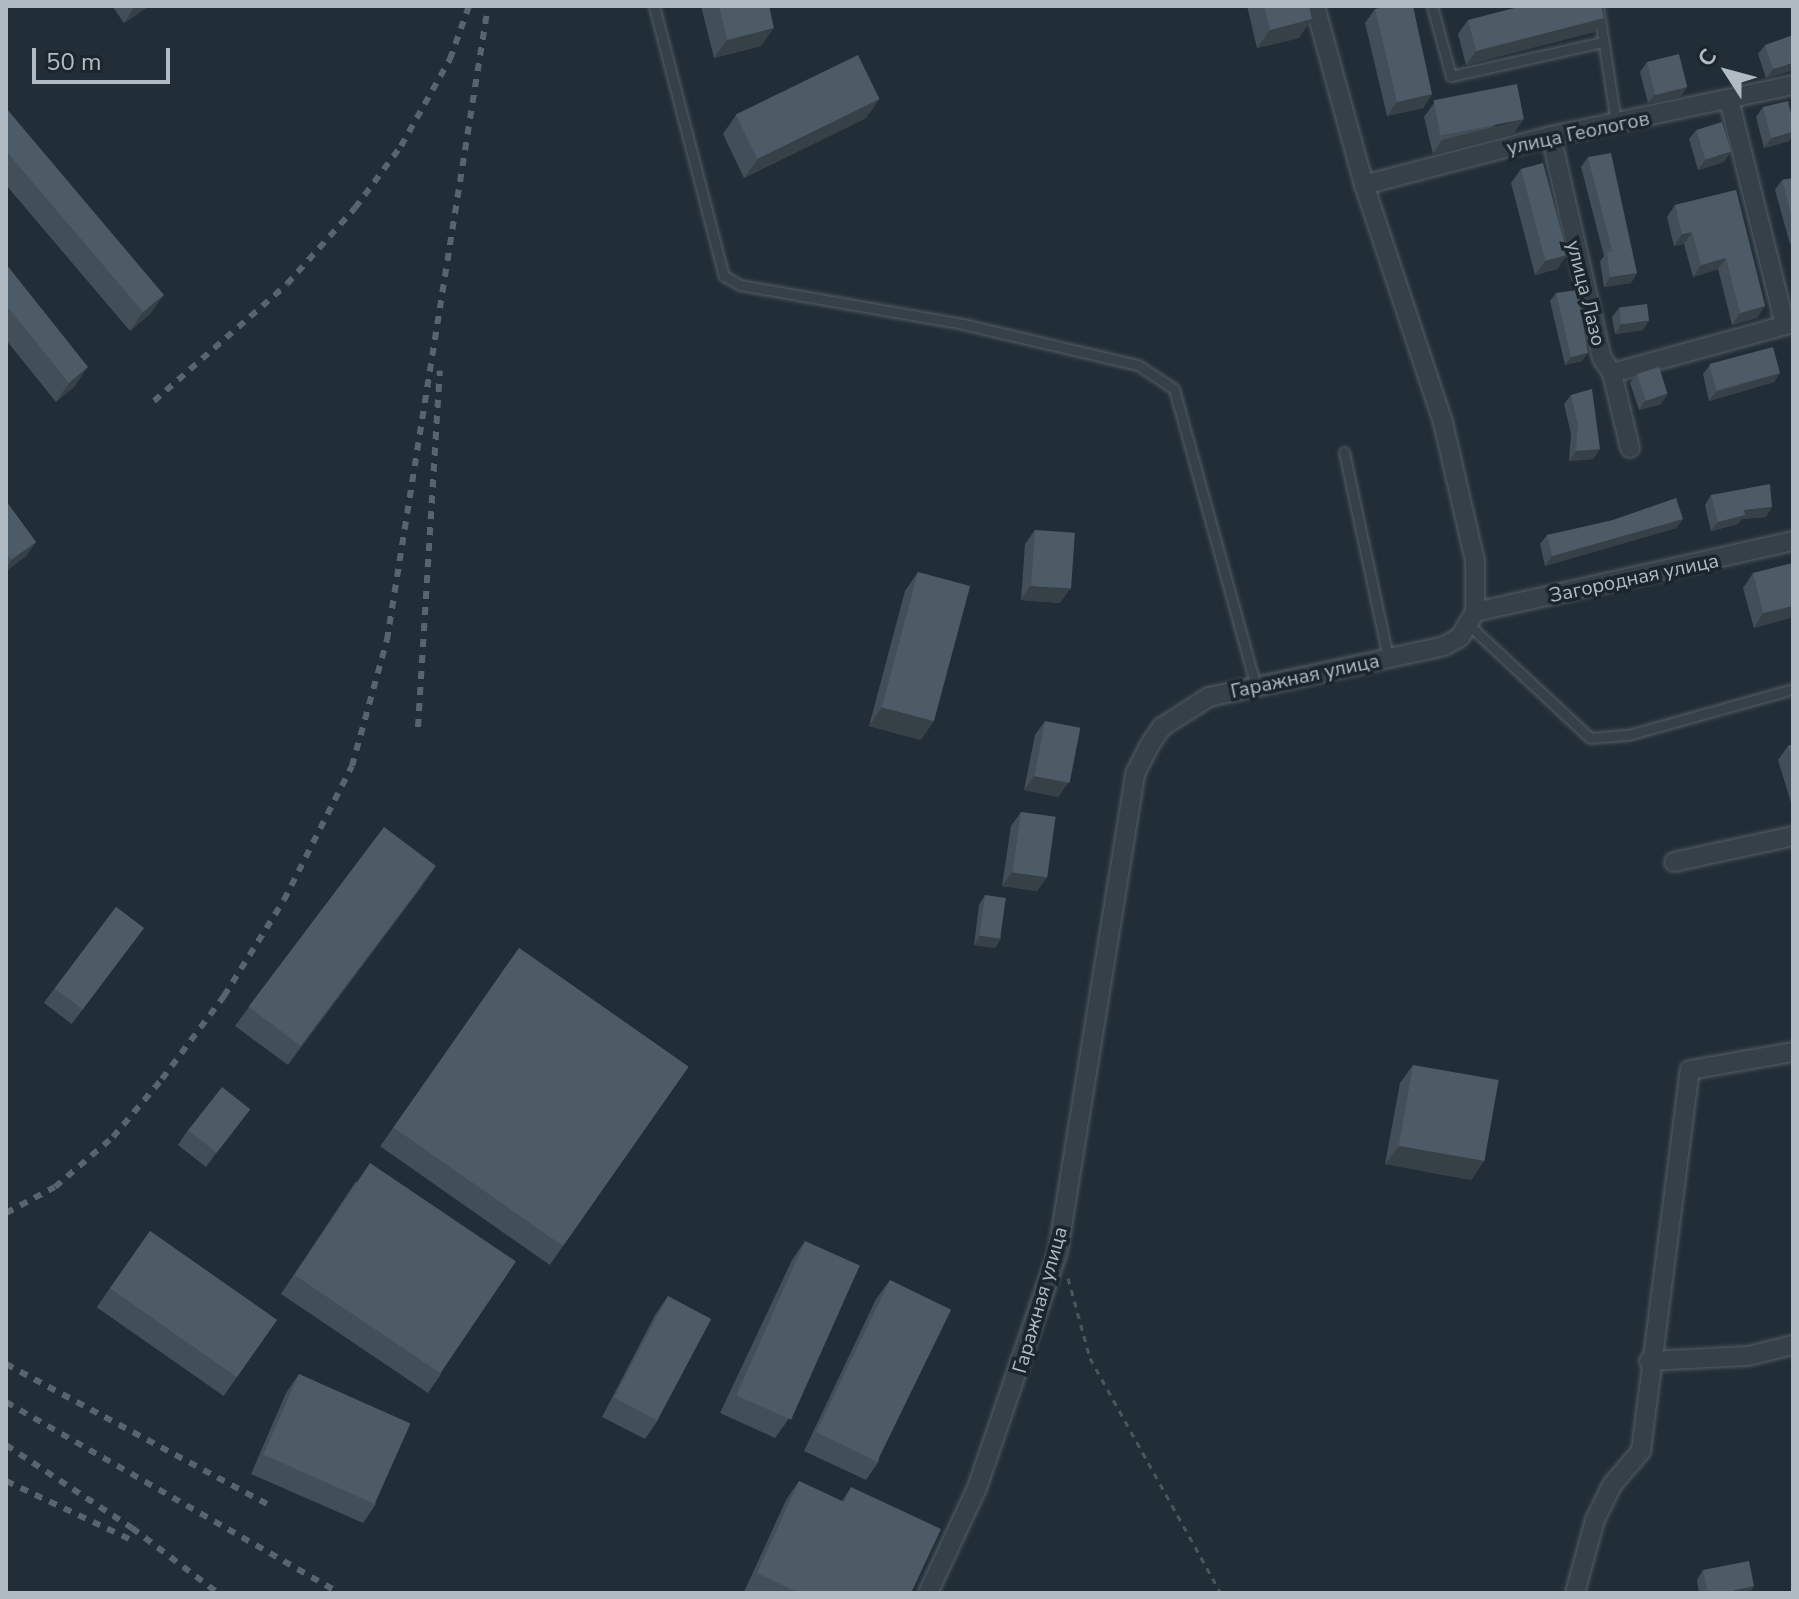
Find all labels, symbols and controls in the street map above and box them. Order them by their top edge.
scale bar [36,32,174,82]
north arrow [1687,32,1767,112]
text: С [1691,43,1724,73]
text: 50 m [46,46,102,78]
street label: улица Геологов [1505,106,1651,160]
street label: улица Лазо [1561,238,1611,348]
street label: Загородная улица [1547,548,1721,608]
street label: Гаражная улица [1228,649,1382,703]
street label: Гаражная улица [1008,1224,1072,1376]

